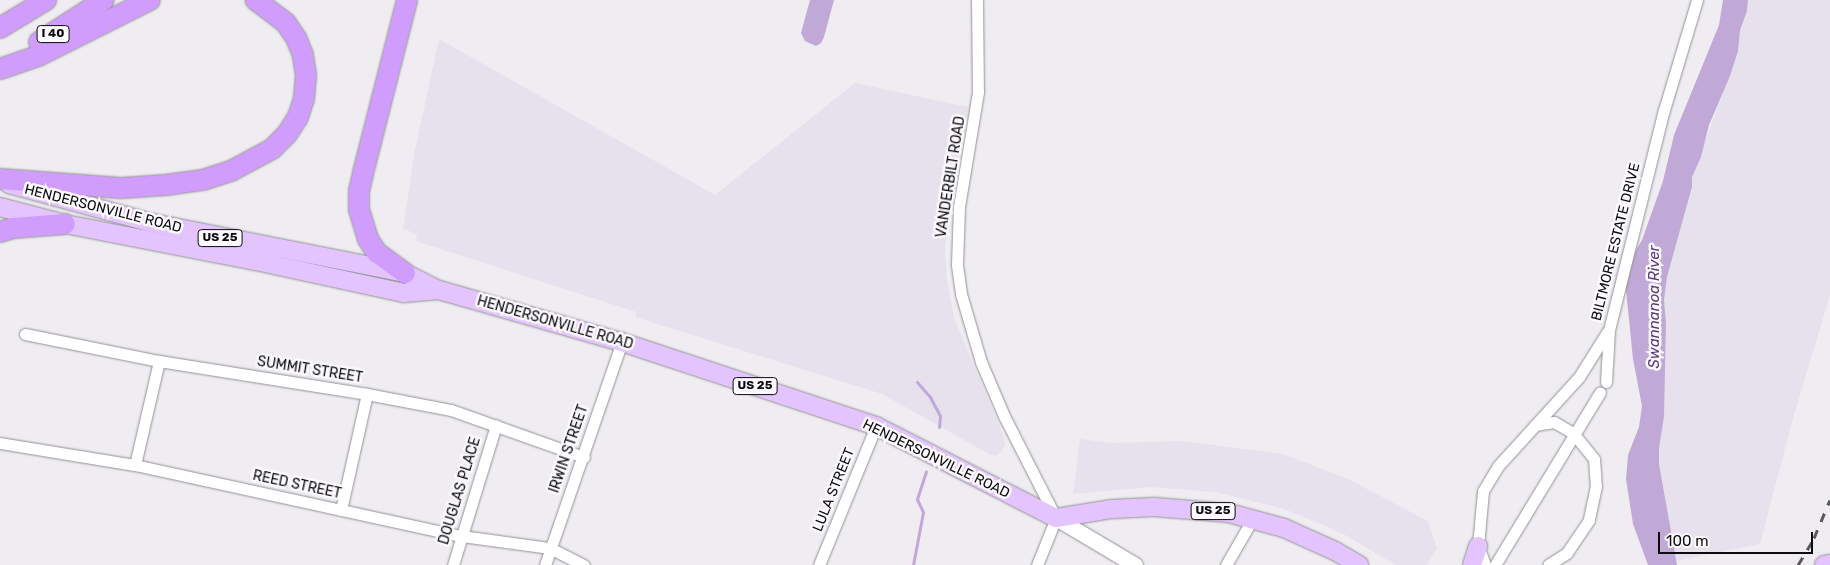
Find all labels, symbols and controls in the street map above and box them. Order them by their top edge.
road number: I 40 [36,24,70,44]
street label: VANDERBILT ROAD [933,115,969,239]
street label: BILTMORE ESTATE DRIVE [1588,161,1644,323]
street label: HENDERSONVILLE ROAD [23,181,183,237]
road number: US 25 [198,228,242,248]
water label: Swannanoa River [1646,246,1664,368]
street label: HENDERSONVILLE ROAD [475,293,635,353]
street label: SUMMIT STREET [256,353,364,387]
road number: US 25 [732,376,778,396]
street label: IRWIN STREET [546,403,592,495]
street label: HENDERSONVILLE ROAD [860,416,1012,502]
street label: DOUGLAS PLACE [436,435,484,547]
street label: LULA STREET [810,446,858,534]
street label: REED STREET [251,467,343,503]
road number: US 25 [1190,502,1236,520]
scale bar [1660,522,1815,554]
text: 100 m [1666,532,1708,550]

